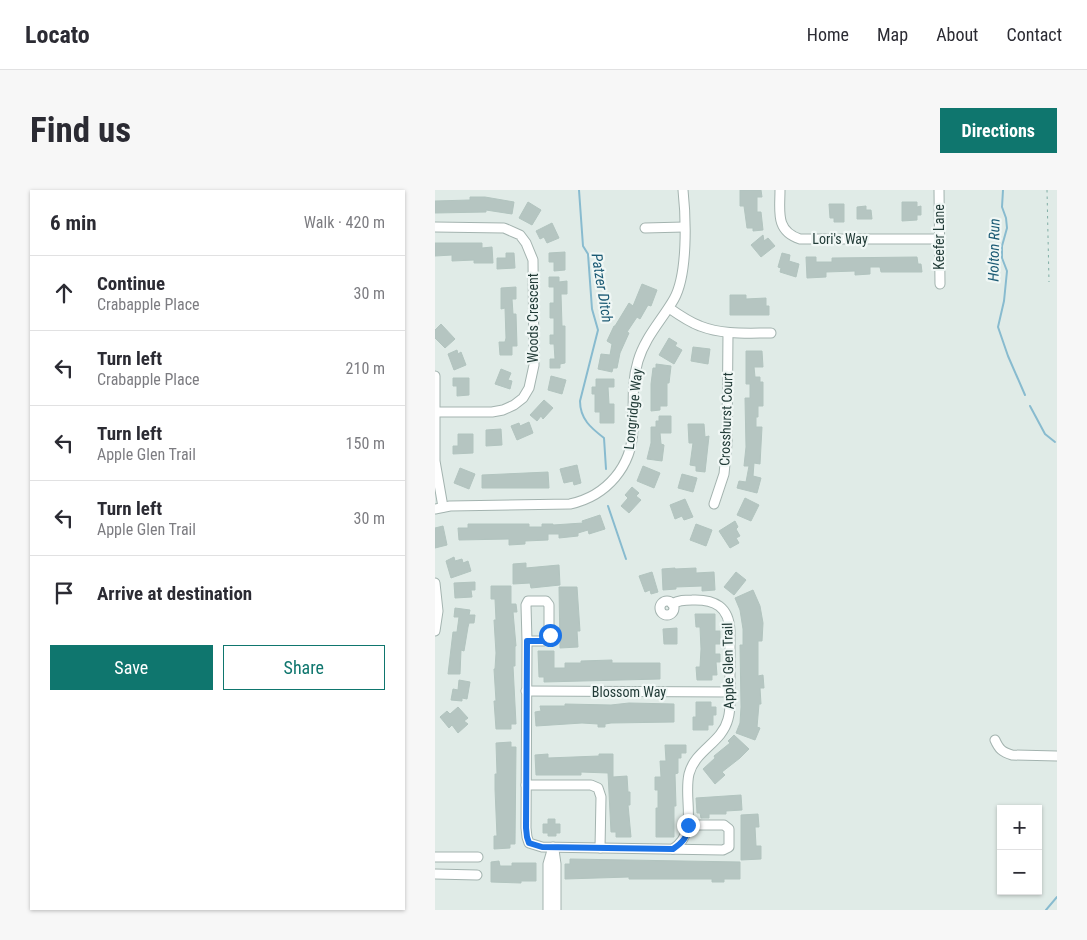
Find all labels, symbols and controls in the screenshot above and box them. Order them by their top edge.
text: Locato [25,21,90,49]
text: Home [807,24,849,45]
text: Map [877,24,908,45]
text: About [936,24,978,45]
text: Contact [1006,24,1062,45]
button: Directions [940,108,1057,153]
text: Find us [30,110,131,151]
street label: Keefer Lane [931,204,947,270]
text: 6 min [50,211,97,235]
text: Walk · 420 m [304,213,385,232]
water label: Holton Run [984,218,1004,282]
street label: Lori's Way [812,231,868,247]
water label: Patzer Ditch [588,252,616,324]
text: Continue [97,272,165,295]
street label: Woods Crescent [525,273,541,363]
icon: ahead [50,279,78,307]
text: 30 m [353,284,385,303]
text: Crabapple Place [97,295,200,314]
text: Turn left [97,347,162,370]
icon: left [50,354,78,382]
text: 210 m [346,359,385,378]
street label: Longridge Way [621,368,645,450]
text: Crabapple Place [97,370,200,389]
street label: Crosshurst Court [716,372,736,466]
text: Turn left [97,422,162,445]
icon: left [50,429,78,457]
text: 150 m [346,434,385,453]
text: Apple Glen Trail [97,445,196,464]
text: Turn left [97,497,162,520]
icon: left [50,504,78,532]
text: 30 m [353,509,385,528]
text: Apple Glen Trail [97,520,196,539]
icon: arrive [50,579,78,607]
text: Arrive at destination [97,582,252,605]
street label: Apple Glen Trail [719,623,737,709]
route start [539,624,562,647]
button: Save [50,645,213,690]
button: Share [223,645,385,690]
street label: Blossom Way [592,684,666,700]
map controls [997,805,1042,895]
button: + [997,805,1042,850]
route end [677,814,700,837]
button: − [997,850,1042,895]

